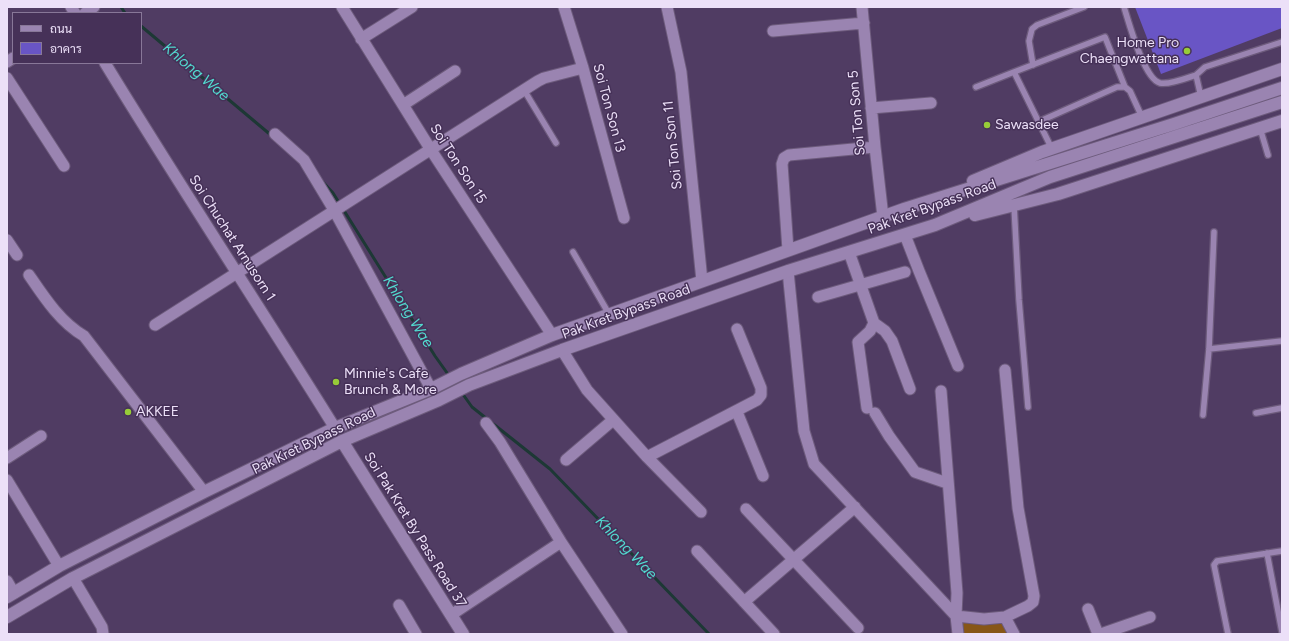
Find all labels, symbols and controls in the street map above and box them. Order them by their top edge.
legend [12,12,142,64]
text: ถนน [50,22,72,36]
place label: Home Pro Chaengwattana [1080,35,1179,68]
water label: Khlong Wae [159,39,233,105]
text: อาคาร [50,42,82,56]
marker: Home Pro Chaengwattana [1182,46,1192,56]
street label: Soi Ton Son 13 [589,62,629,154]
street label: Soi Ton Son 5 [845,70,869,156]
street label: Soi Ton Son 11 [660,100,686,190]
place label: Sawasdee [995,117,1059,133]
marker: Sawasdee [982,120,992,130]
street label: Soi Ton Son 15 [426,121,490,207]
street label: Soi Chuchat Arnusorn 1 [185,172,279,304]
street label: Pak Kret Bypass Road [866,176,998,238]
water label: Khlong Wae [379,273,437,351]
street label: Pak Kret Bypass Road [560,281,692,343]
place label: Minnie's Cafe Brunch & More [344,366,437,398]
marker: Minnie's Cafe Brunch & More [331,377,341,387]
place label: AKKEE [136,404,179,420]
street label: Pak Kret Bypass Road [250,404,378,478]
marker: AKKEE [123,407,133,417]
street label: Soi Pak Kret By Pass Road 37 [360,449,470,611]
water label: Khlong Wae [591,513,661,583]

